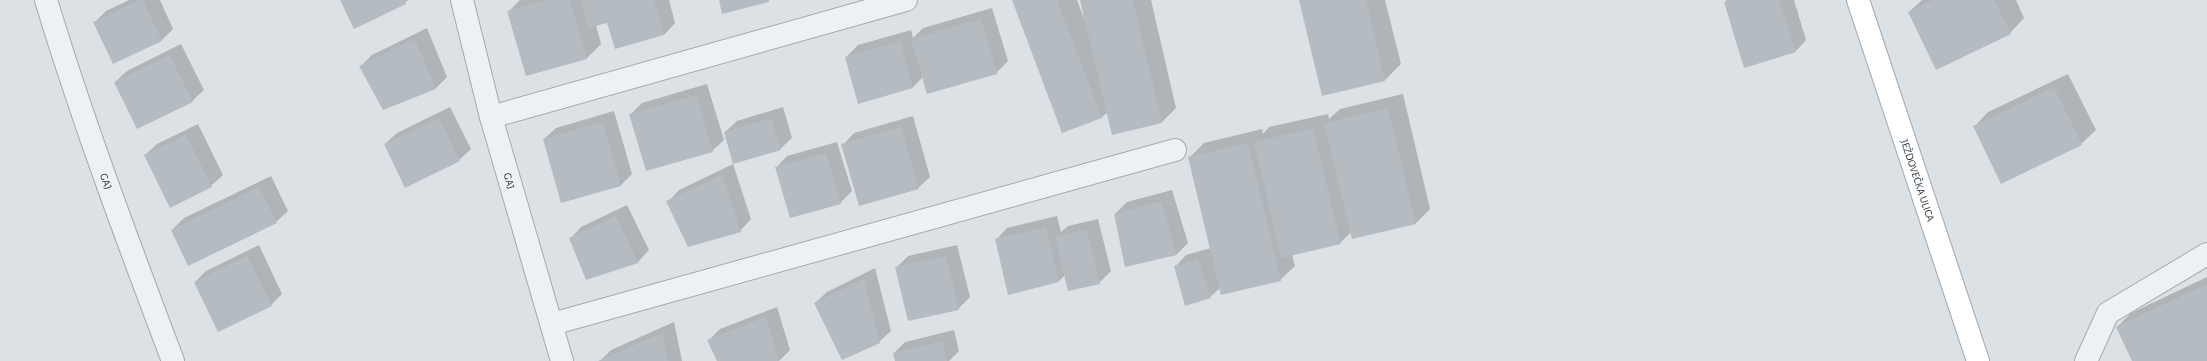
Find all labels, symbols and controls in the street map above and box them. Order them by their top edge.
street label: JEŽDOVEČKA ULICA [1899,138,1937,223]
street label: GAJ [502,171,517,190]
street label: GAJ [98,172,114,191]

